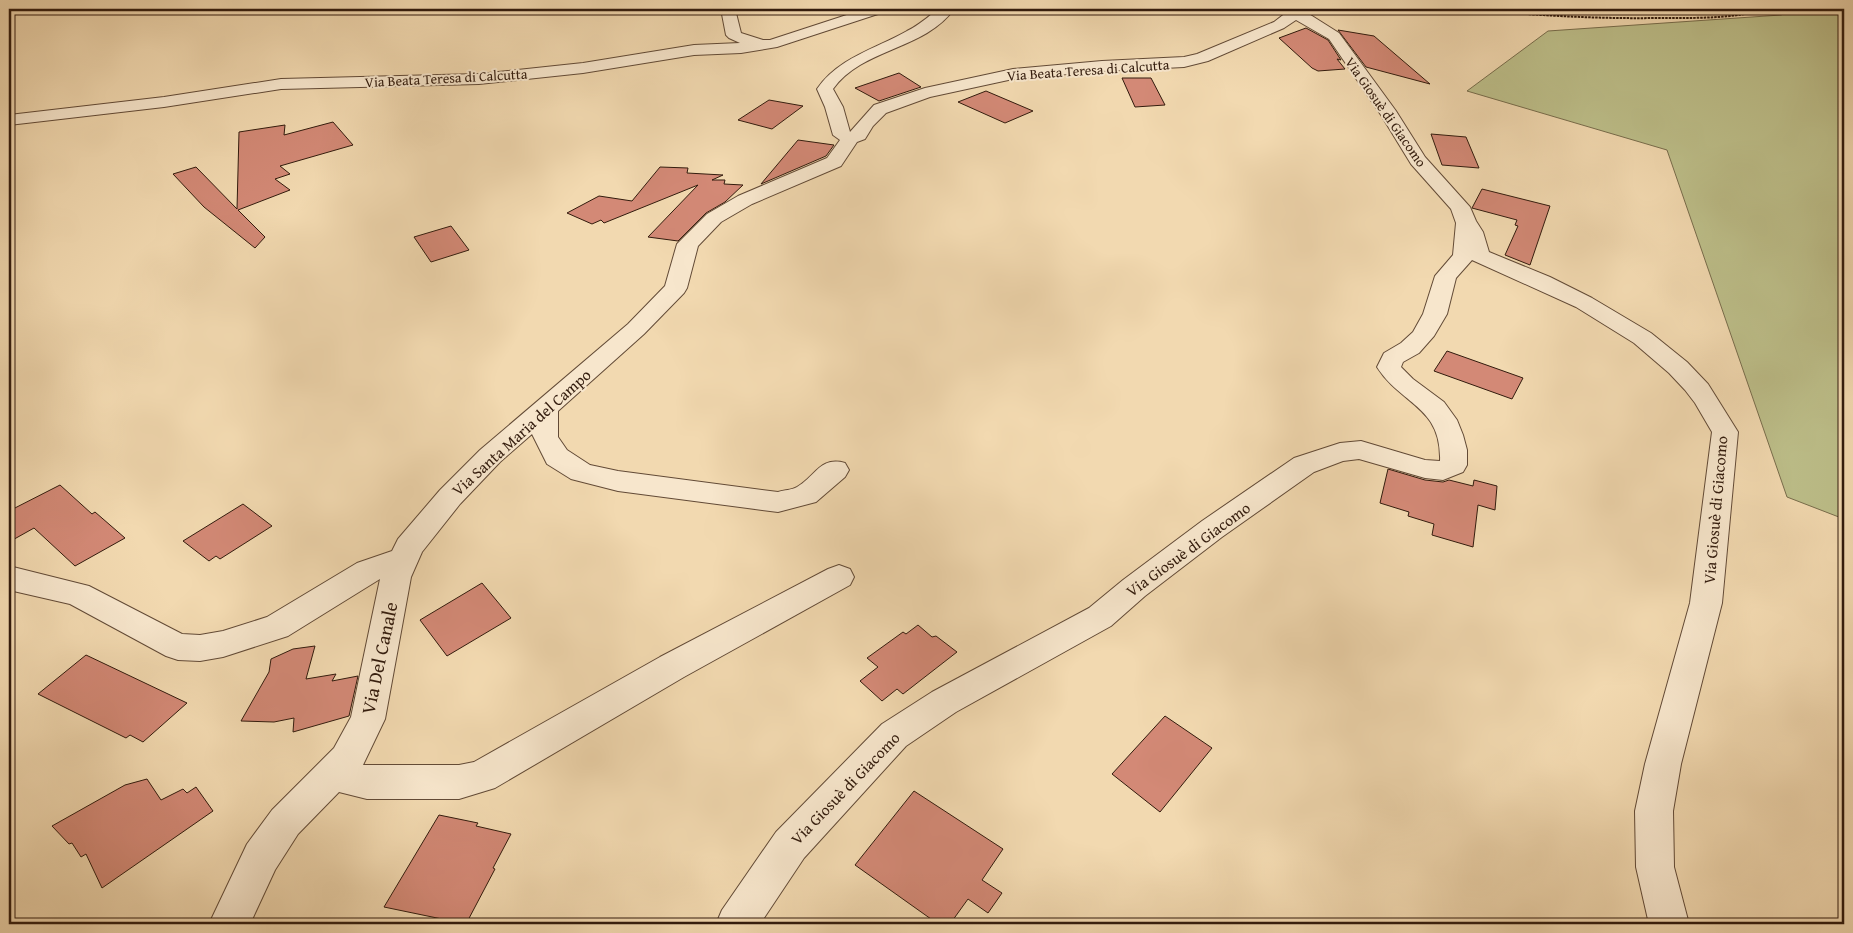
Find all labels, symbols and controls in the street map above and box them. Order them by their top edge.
street label: Via Giosuè di Giacomo [1340,53,1432,171]
street label: Via Beata Teresa di Calcutta [1006,54,1170,86]
street label: Via Beata Teresa di Calcutta [364,64,528,92]
street label: Via Santa Maria del Campo [446,363,596,501]
street label: Via Giosuè di Giacomo [1697,435,1733,585]
street label: Via Giosuè di Giacomo [1121,496,1255,602]
street label: Via Del Canale [353,599,405,717]
street label: Via Giosuè di Giacomo [785,726,905,850]

